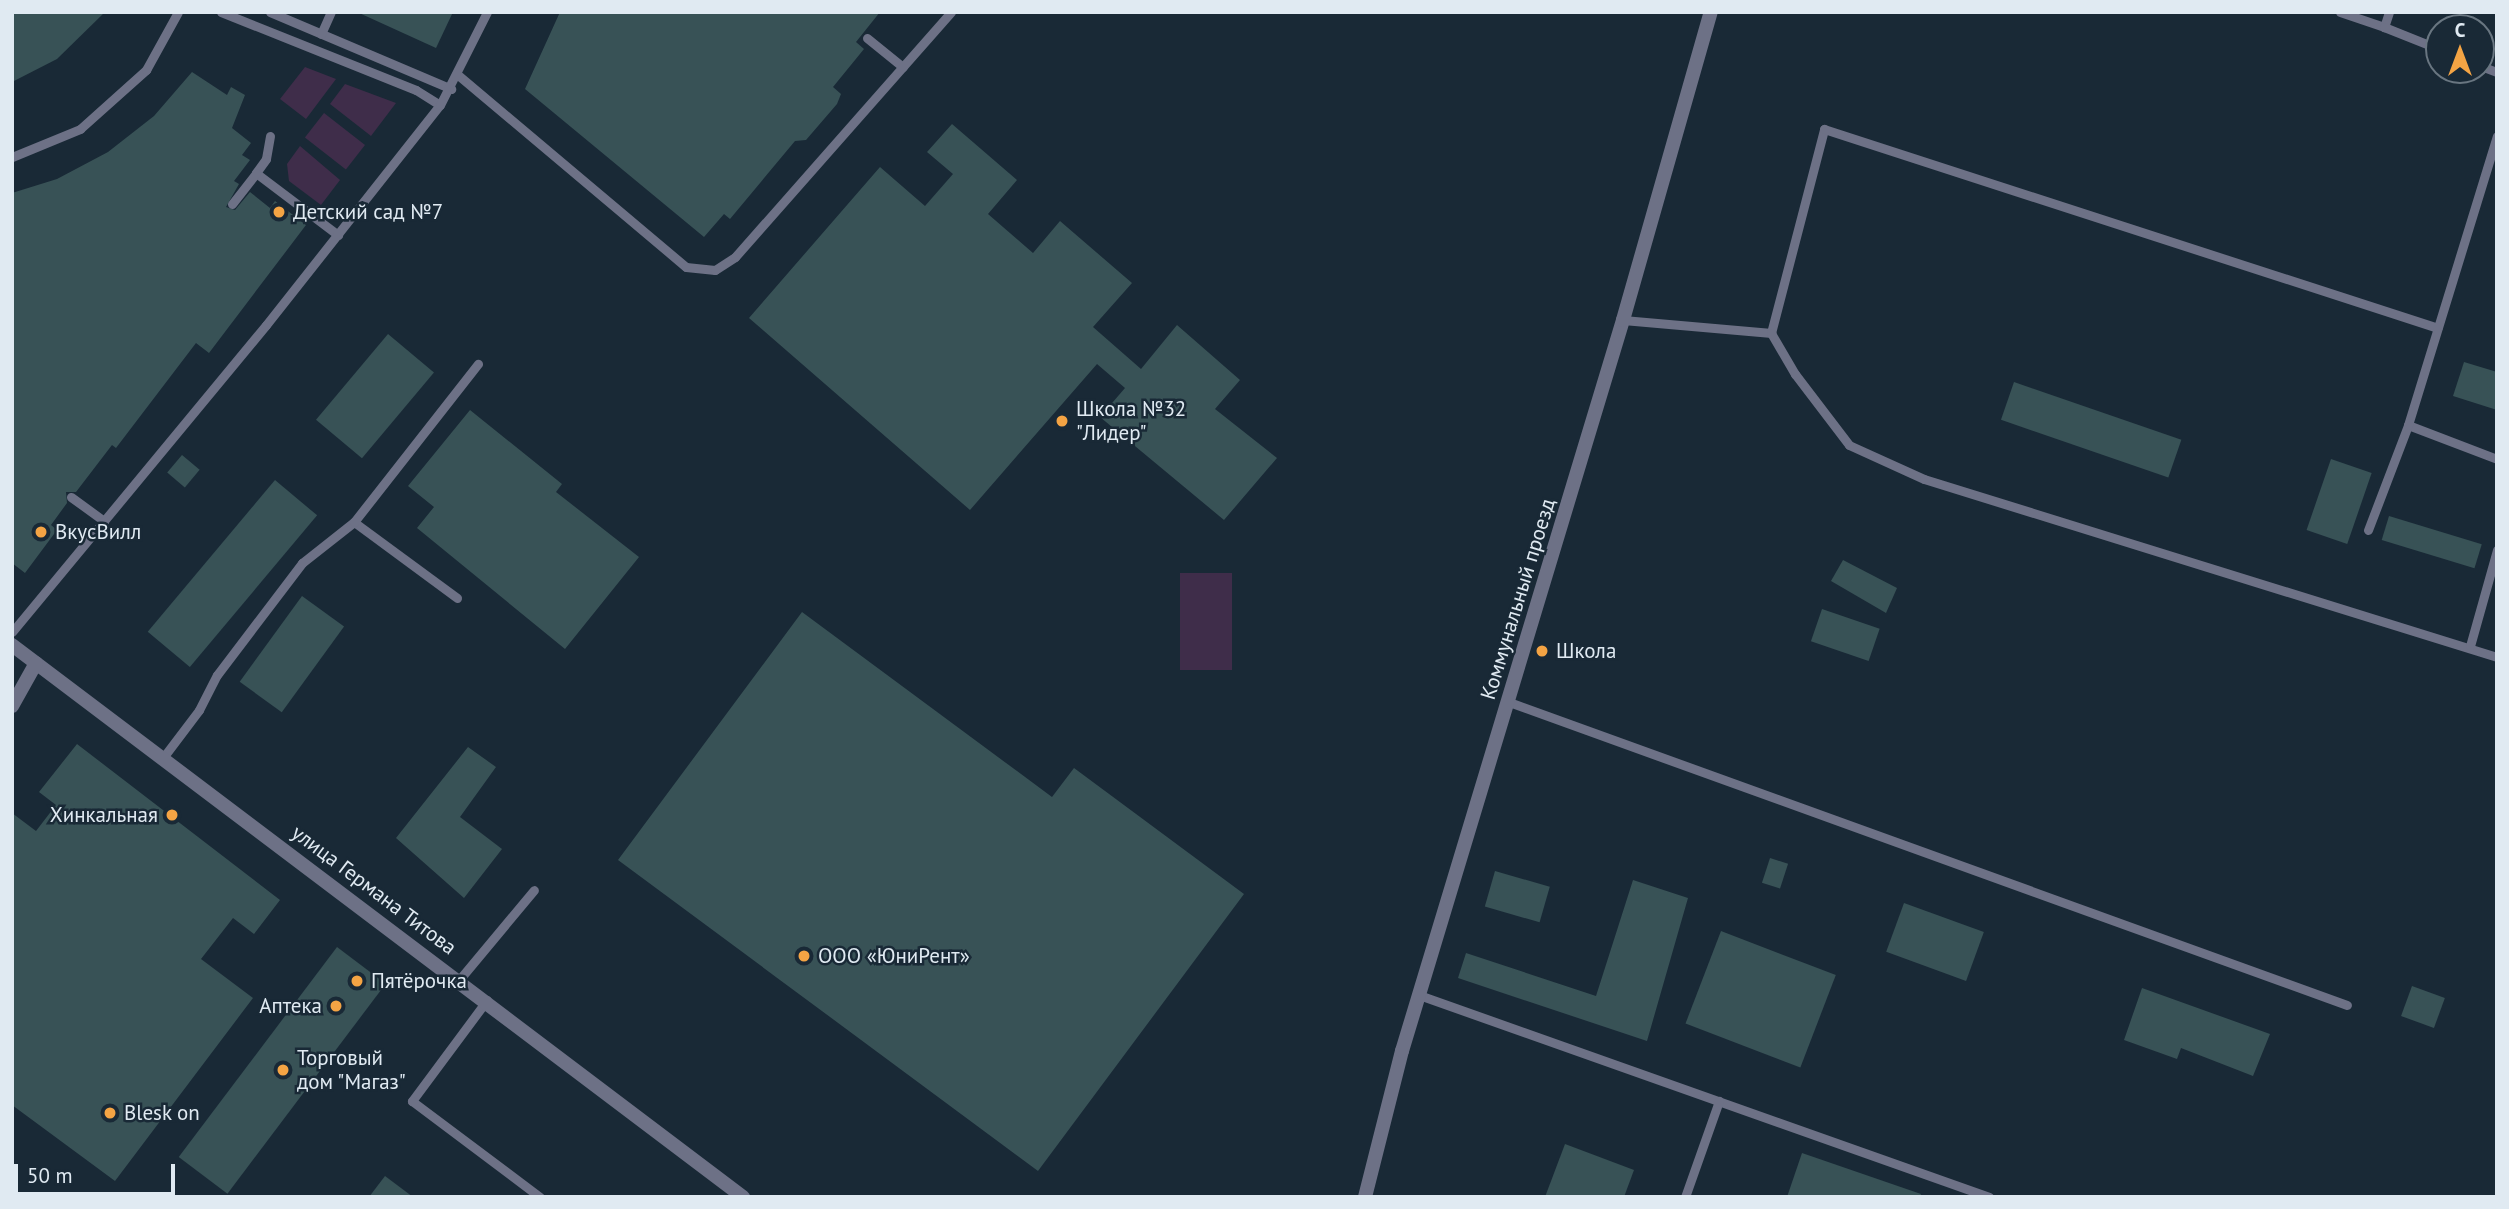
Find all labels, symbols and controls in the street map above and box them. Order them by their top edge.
north arrow [2425,14,2495,84]
text: С [2455,18,2465,42]
place label: Детский сад №7 [293,199,443,225]
marker: Детский сад №7 [271,204,287,220]
place label: Школа №32 "Лидер" [1076,396,1186,446]
marker: Школа №32 "Лидер" [1054,413,1070,429]
street label: Коммунальный проезд [1475,495,1561,703]
place label: ВкусВилл [55,519,141,545]
marker: ВкусВилл [33,524,49,540]
place label: Школа [1556,638,1616,664]
marker: Школа [1534,643,1550,659]
place label: Хинкальная [50,802,158,828]
marker: Хинкальная [164,807,180,823]
street label: улица Германа Титова [286,820,462,960]
place label: ООО «ЮниРент» [818,943,970,969]
marker: ООО «ЮниРент» [796,948,812,964]
place label: Пятёрочка [371,968,467,994]
marker: Пятёрочка [349,973,365,989]
place label: Аптека [259,993,322,1019]
marker: Аптека [328,998,344,1014]
place label: Торговый дом "Магаз" [297,1045,407,1095]
marker: Торговый дом "Магаз" [275,1062,291,1078]
place label: Blesk on [124,1100,200,1126]
marker: Blesk on [102,1105,118,1121]
scale bar [18,1150,178,1194]
text: 50 m [27,1162,73,1189]

